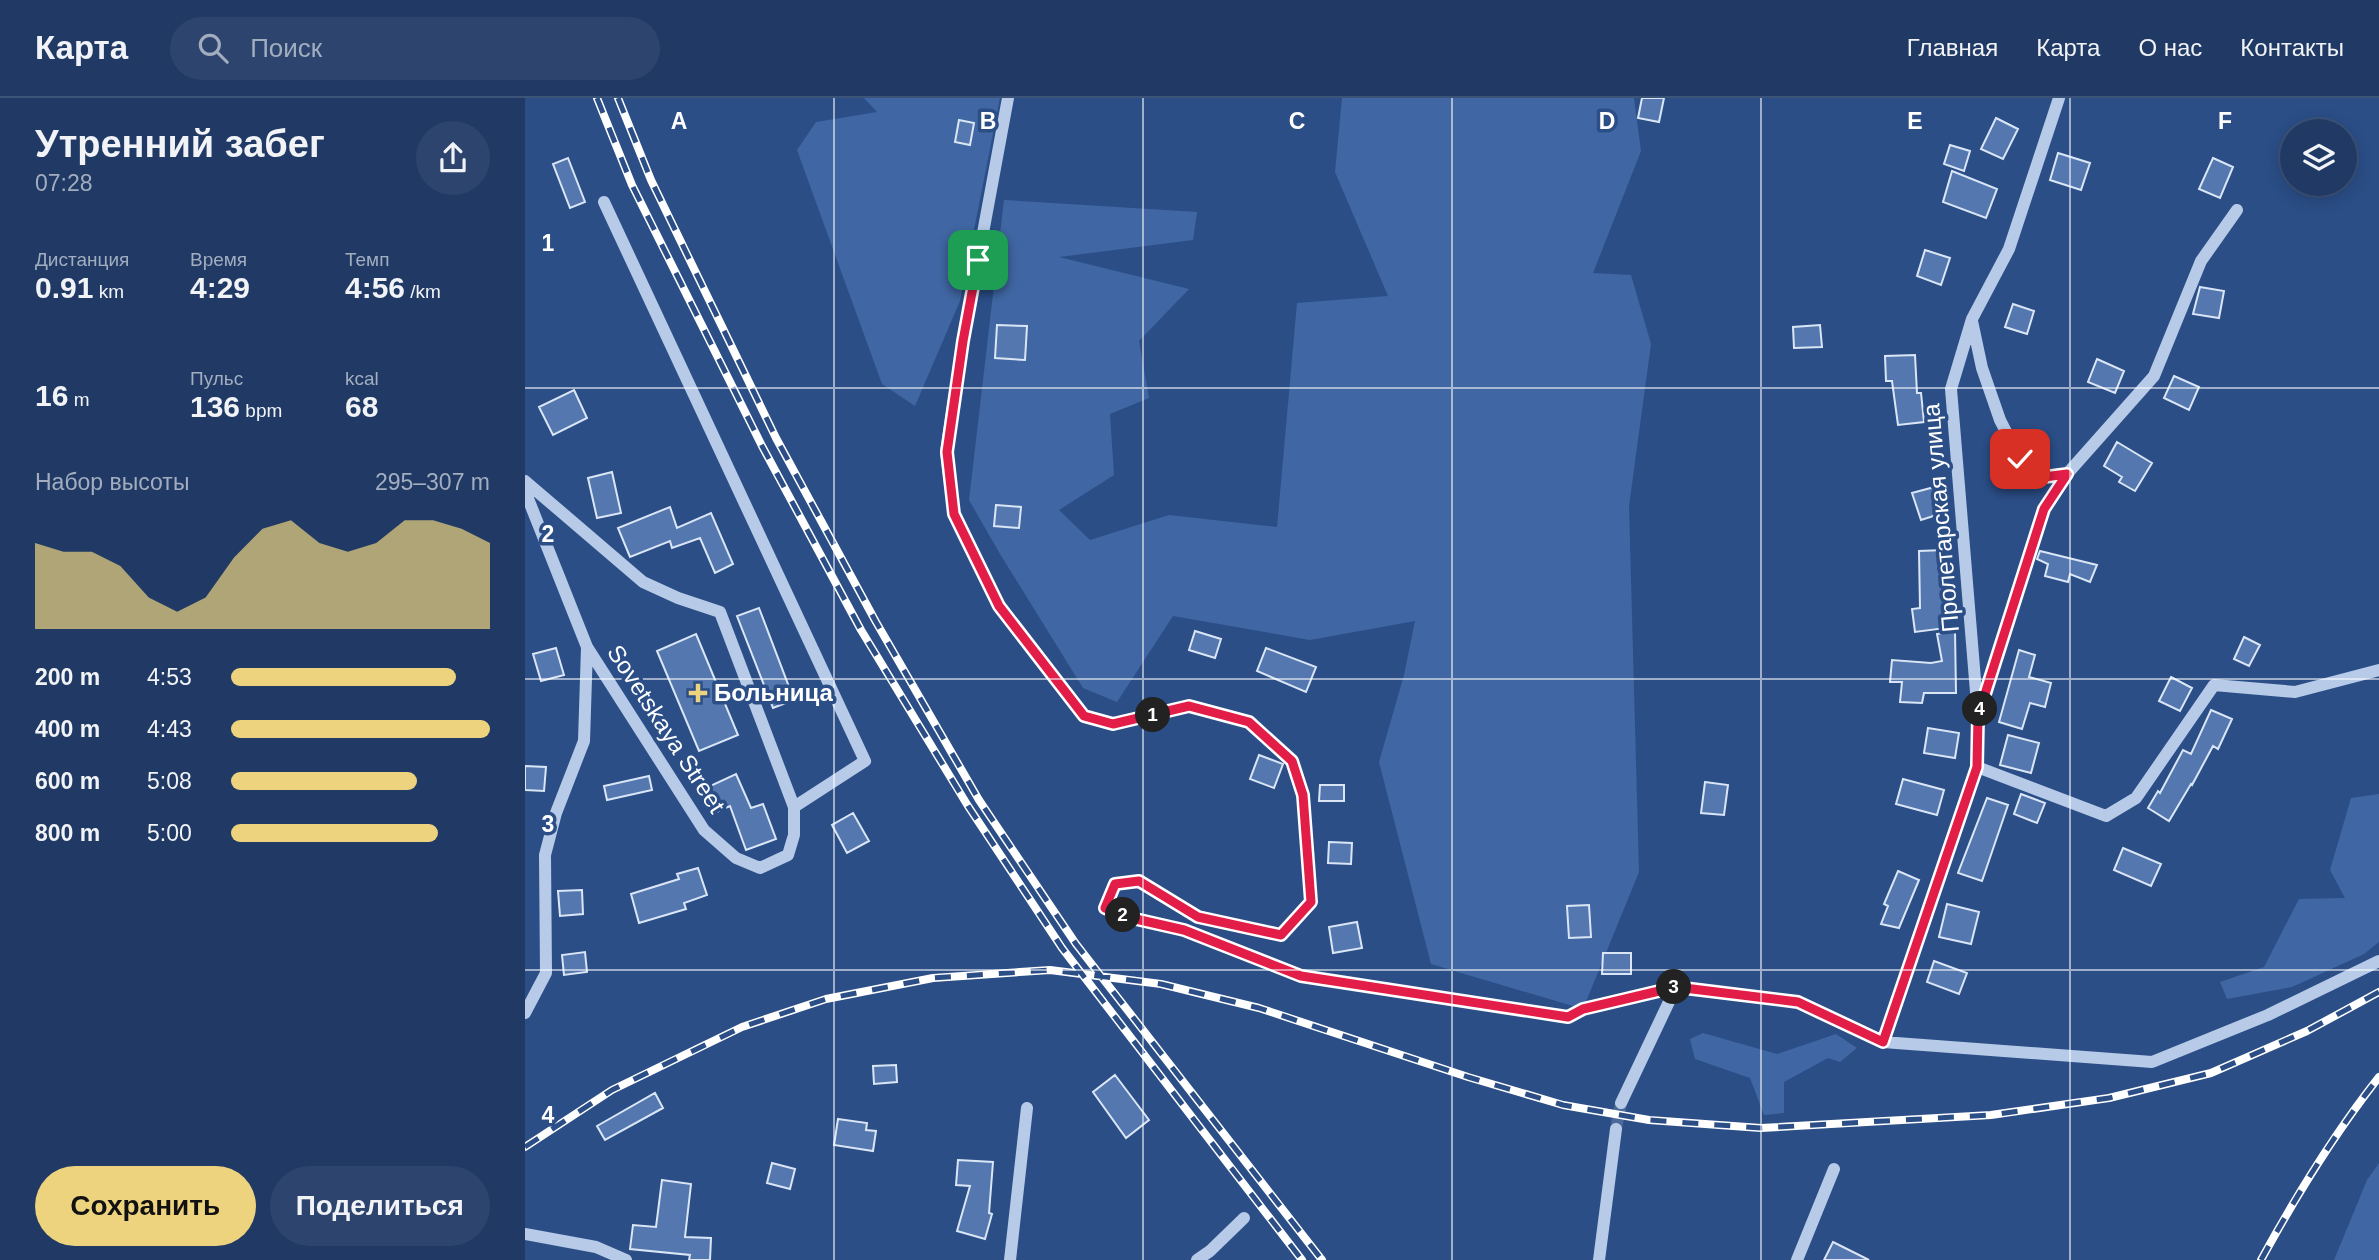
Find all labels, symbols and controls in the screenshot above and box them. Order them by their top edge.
search box [170,17,660,80]
text: Карта [35,29,128,66]
icon: search [194,29,232,67]
text: Поиск [250,33,322,63]
text: Главная [1907,34,1998,61]
text: Карта [2036,34,2100,61]
text: О нас [2138,34,2202,61]
text: Контакты [2240,34,2344,61]
text: A [671,108,687,134]
text: B [980,108,996,134]
text: C [1289,108,1305,134]
text: D [1599,108,1615,134]
text: E [1907,108,1923,134]
text: F [2218,108,2232,134]
map controls [2280,119,2357,196]
button: layers [2280,119,2357,196]
button: share [416,121,490,195]
text: Утренний забег [35,123,325,165]
text: 07:28 [35,170,93,196]
text: 1 [542,230,555,256]
pin [948,230,1008,290]
icon: arrive [959,241,997,279]
text: Дистанция [35,249,129,270]
text: Время [190,249,247,270]
text: Темп [345,249,389,270]
text: 0.91 [35,271,93,304]
text: 4:29 [190,271,250,304]
text: 4:56 [345,271,405,304]
text: km [93,281,124,302]
text: /km [405,281,441,302]
text: Пульс [190,368,243,389]
text: kcal [345,368,379,389]
text: 16 [35,379,68,412]
text: m [68,389,89,410]
text: 136 [190,390,240,423]
text: 68 [345,390,378,423]
text: bpm [240,400,282,421]
street label: Пролетарская улица [1917,402,1964,633]
pin [1990,429,2050,489]
icon: check [2001,440,2039,478]
text: Набор высоты [35,469,189,495]
text: 295–307 m [375,469,490,495]
text: 2 [542,521,554,547]
street label: Sovetskaya Street [602,640,731,818]
text: 200 m [35,664,100,690]
text: 4:53 [147,664,192,690]
place label: Больница [714,679,834,706]
marker: Больница [688,683,708,703]
pin: 4 [1963,692,1997,726]
pin: 1 [1135,698,1171,732]
text: 4 [1974,698,1985,719]
text: 1 [1147,704,1158,725]
text: 400 m [35,716,100,742]
text: 4:43 [147,716,192,742]
text: 600 m [35,768,100,794]
text: 5:08 [147,768,192,794]
text: 3 [542,811,554,837]
text: 800 m [35,820,100,846]
text: 5:00 [147,820,192,846]
pin: 2 [1105,898,1141,932]
text: 2 [1117,904,1128,925]
pin: 3 [1657,970,1691,1004]
text: 3 [1668,976,1679,997]
text: 4 [542,1102,555,1128]
button: Сохранить [35,1166,256,1246]
button: Поделиться [270,1166,490,1246]

